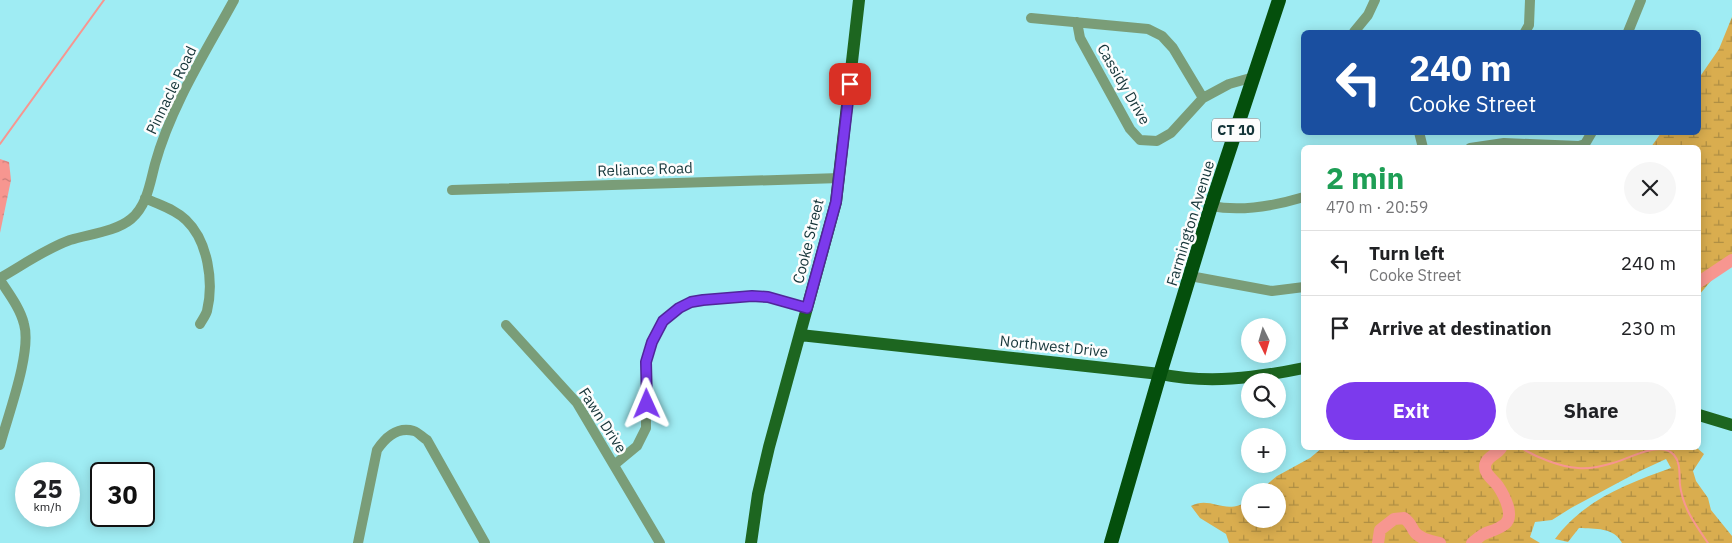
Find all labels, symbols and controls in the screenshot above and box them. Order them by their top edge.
street label: Cassidy Drive [1093,40,1155,128]
street label: Pinnacle Road [141,43,201,137]
text: 240 m [1409,45,1512,91]
icon: left [1326,50,1391,115]
pin [829,63,871,105]
icon: arrive [836,70,864,98]
text: Cooke Street [1409,89,1536,118]
road number: CT 10 [1212,118,1260,142]
street label: Reliance Road [597,158,693,180]
street label: Farmington Avenue [1162,158,1218,288]
text: 2 min [1326,158,1404,197]
button: close [1624,162,1676,214]
street label: Cooke Street [788,197,828,285]
text: 470 m · 20:59 [1326,197,1428,217]
text: Turn left [1369,241,1445,265]
icon: left [1326,249,1354,277]
text: 240 m [1621,251,1676,275]
text: Cooke Street [1369,265,1461,285]
icon: arrive [1326,314,1354,342]
text: Arrive at destination [1369,316,1552,340]
text: 230 m [1621,316,1676,340]
north arrow [1241,318,1286,362]
map controls [1241,318,1286,528]
street label: Northwest Drive [999,331,1109,361]
button: search [1241,373,1286,418]
position arrow [620,377,672,429]
button: Exit [1326,382,1496,440]
button: Share [1506,382,1676,440]
street label: Fawn Drive [575,384,631,456]
button: + [1241,428,1286,473]
speed limit sign: 30 [90,462,155,527]
text: 25 [32,472,63,505]
button: − [1241,483,1286,528]
text: km/h [33,499,62,514]

